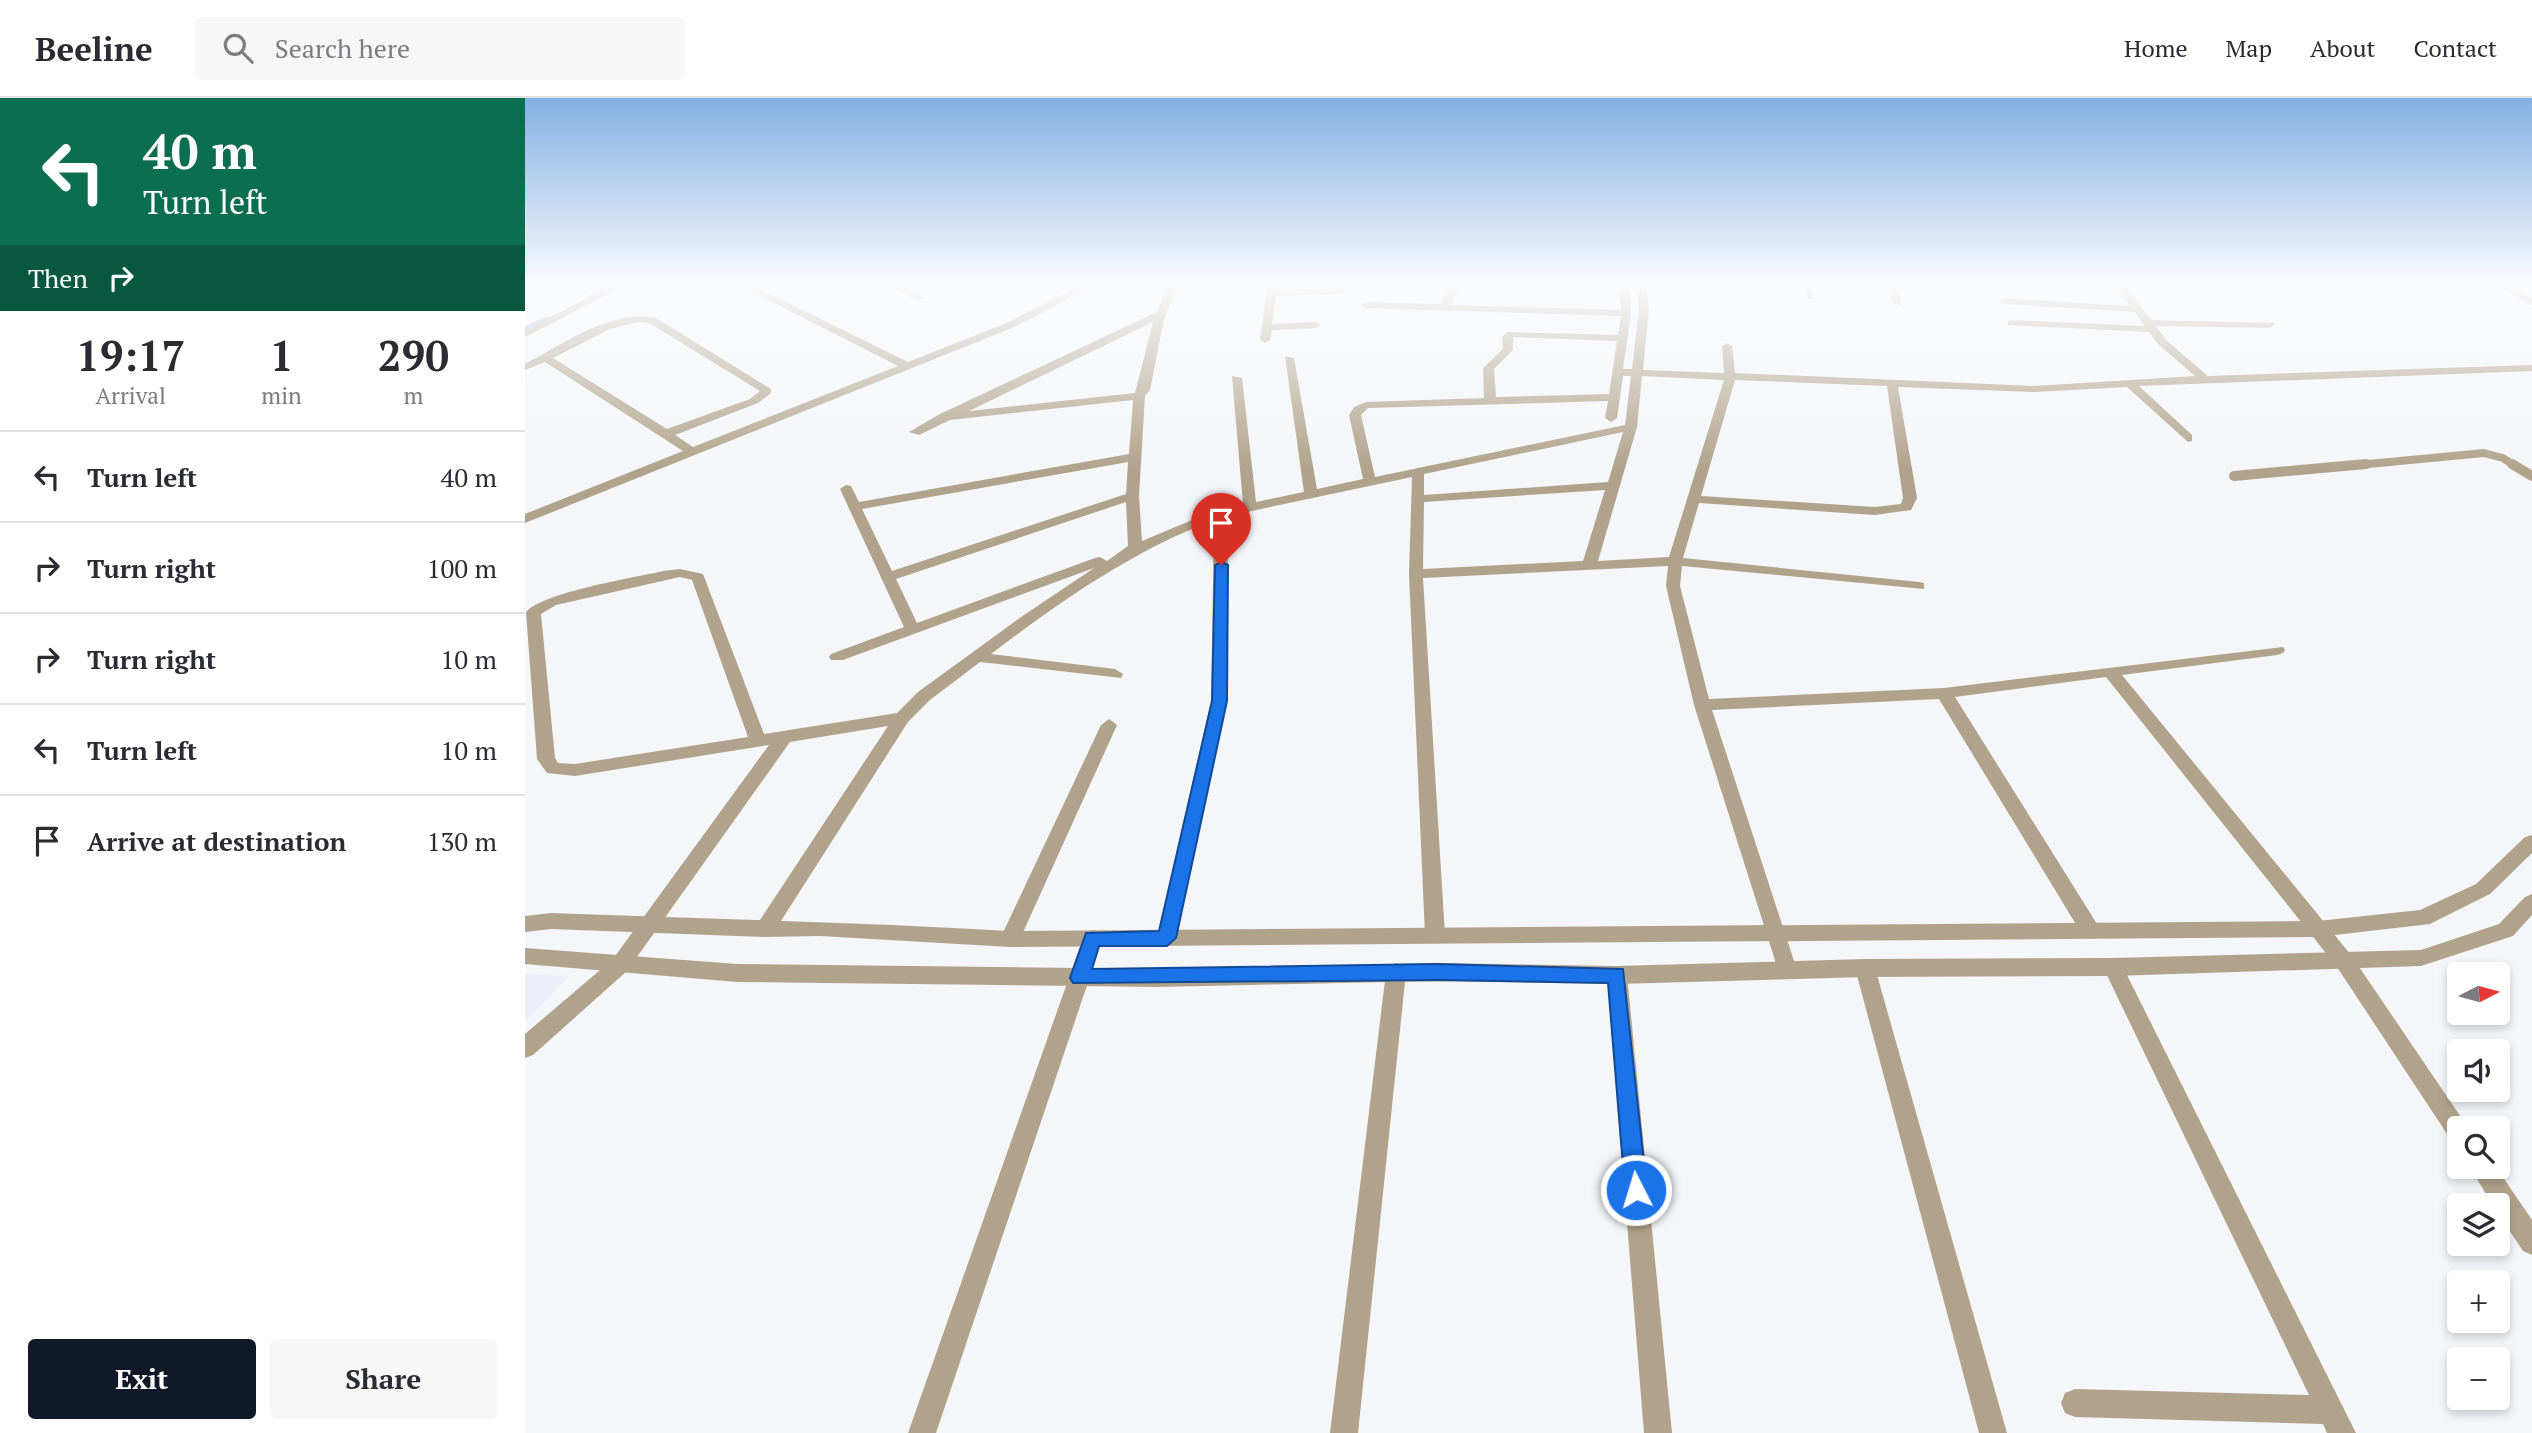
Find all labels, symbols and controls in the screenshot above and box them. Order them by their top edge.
search box [195,17,685,80]
text: Beeline [35,27,153,70]
icon: search [219,29,257,67]
text: Search here [275,31,410,65]
text: Home [2124,32,2188,64]
text: Map [2226,32,2272,64]
text: About [2310,32,2376,64]
text: Contact [2414,32,2497,64]
text: 40 m [143,118,257,183]
icon: left [28,126,119,217]
text: Turn left [143,181,267,223]
icon: right [102,259,140,297]
text: Then [28,261,88,295]
text: 19:17 [76,327,185,383]
text: 1 [270,327,293,383]
text: 290 [378,327,449,383]
text: Arrival [95,380,166,411]
text: min [261,380,302,411]
text: m [403,380,423,411]
icon: left [28,458,66,496]
text: Turn left [87,460,197,494]
text: 40 m [441,460,497,494]
pin [1191,493,1251,565]
icon: arrive [1202,504,1240,542]
icon: right [28,549,66,587]
text: Turn right [87,551,216,585]
text: 100 m [427,551,497,585]
icon: right [28,640,66,678]
text: Turn right [87,642,216,676]
text: 10 m [441,642,497,676]
icon: left [28,731,66,769]
text: Turn left [87,733,197,767]
text: 10 m [441,733,497,767]
icon: arrive [28,822,66,860]
text: Arrive at destination [87,824,346,858]
text: 130 m [427,824,497,858]
north arrow [2447,962,2509,1026]
map controls [2447,962,2510,1410]
button: sound [2447,1039,2510,1102]
button: search [2447,1116,2510,1179]
position arrow [1599,1153,1673,1227]
button: layers [2447,1193,2510,1256]
button: + [2447,1270,2510,1333]
button: Exit [28,1339,256,1419]
button: Share [270,1339,497,1419]
button: − [2447,1347,2510,1410]

